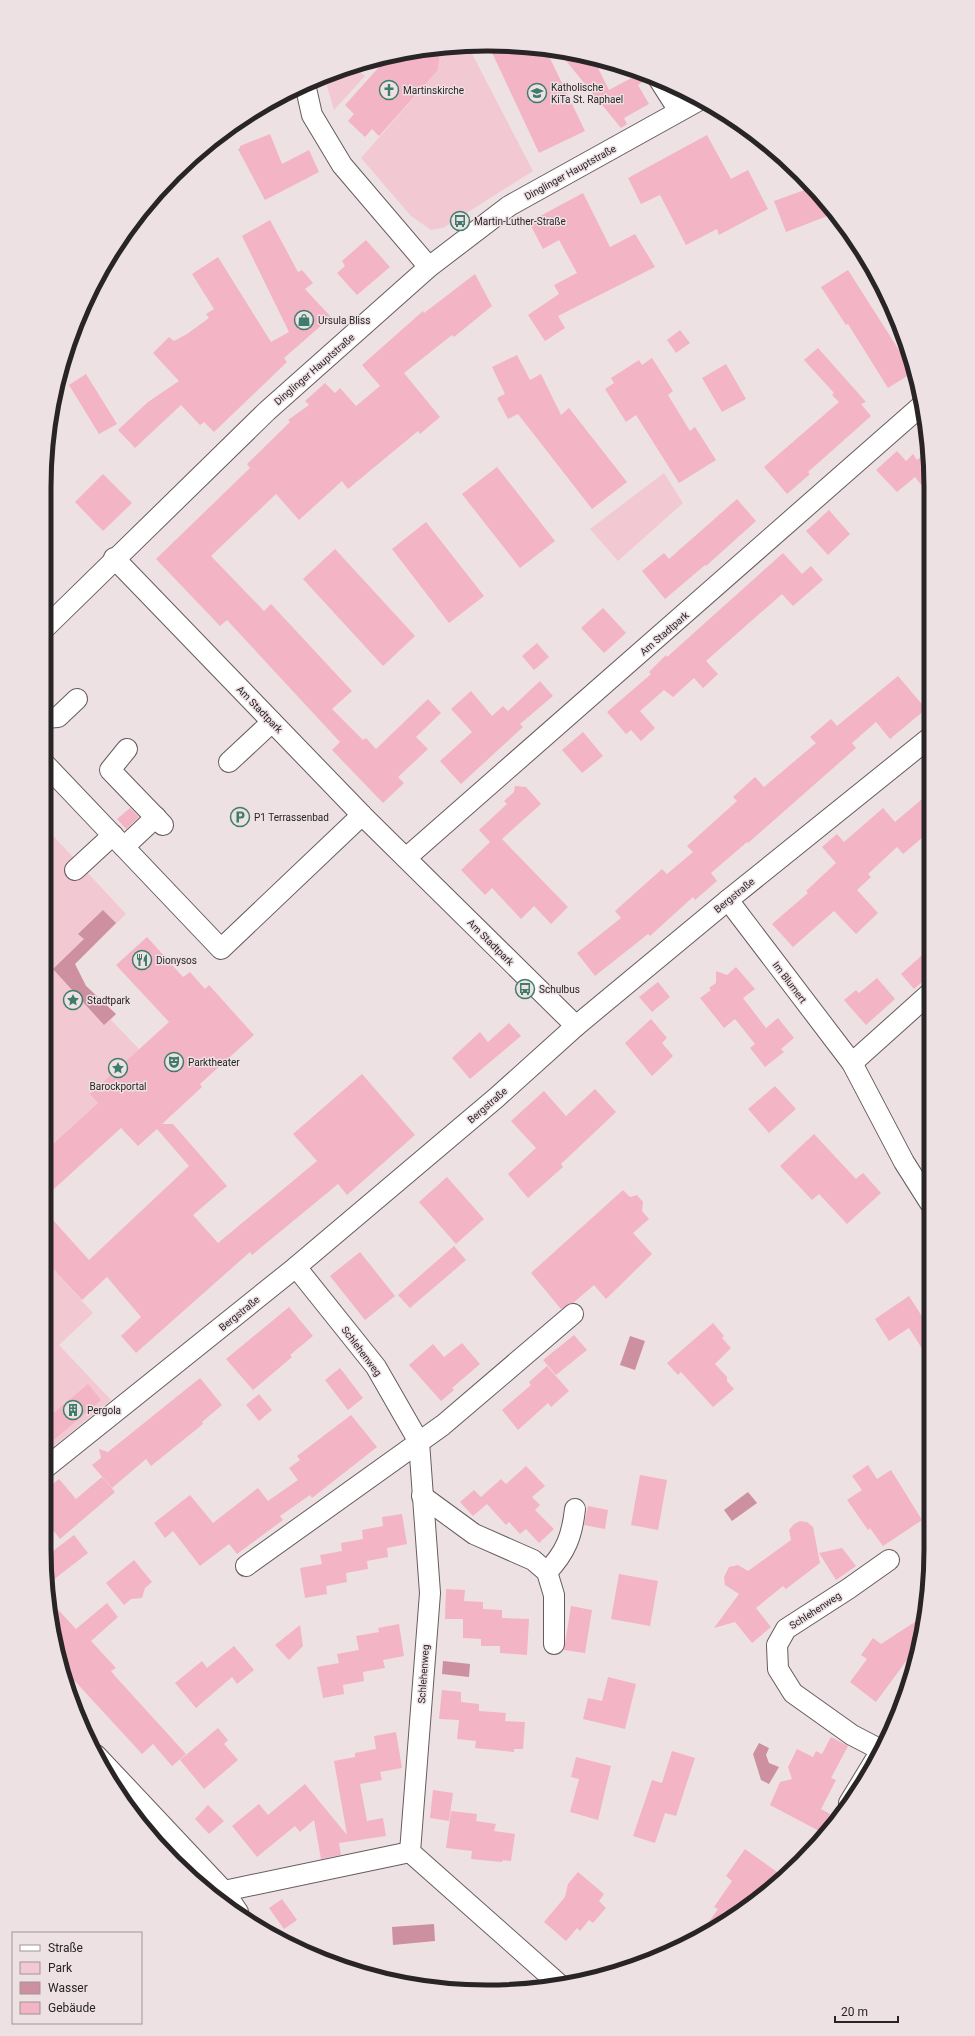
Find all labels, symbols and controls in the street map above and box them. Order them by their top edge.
church icon: Martinskirche [378,79,400,101]
school or university icon: Katholische KiTa St. Raphael [526,82,548,104]
place label: Katholische KiTa St. Raphael [551,82,623,105]
place label: Martinskirche [403,85,464,96]
street label: Dinglinger Hauptstraße [523,143,618,202]
bus stop icon: Martin-Luther-Straße [449,210,471,232]
place label: Martin-Luther-Straße [474,216,566,227]
shop icon: Ursula Bliss [293,309,315,331]
place label: Ursula Bliss [318,315,370,326]
street label: Dinglinger Hauptstraße [272,332,357,407]
street label: Am Stadtpark [638,609,692,657]
street label: Am Stadtpark [235,684,285,736]
parking icon: P1 Terrassenbad [229,806,251,828]
place label: P1 Terrassenbad [254,812,329,823]
street label: Bergstraße [712,876,757,915]
street label: Am Stadtpark [465,917,517,968]
restaurant icon: Dionysos [131,949,153,971]
place label: Dionysos [156,955,197,966]
street label: Im Blumert [770,959,809,1005]
bus stop icon: Schulbus [514,978,536,1000]
place label: Schulbus [539,984,580,995]
place icon: Stadtpark [62,989,84,1011]
place label: Stadtpark [87,995,131,1006]
theatre icon: Parktheater [163,1051,185,1073]
place icon: Barockportal [107,1057,129,1079]
place label: Parktheater [188,1057,240,1068]
place label: Barockportal [89,1081,147,1092]
street label: Bergstraße [465,1085,509,1126]
street label: Bergstraße [217,1294,262,1333]
street label: Schlehenweg [339,1324,384,1378]
building icon: Pergola [62,1399,84,1421]
place label: Pergola [87,1405,121,1416]
street label: Schlehenweg [787,1590,843,1631]
street label: Schlehenweg [416,1644,431,1704]
legend [12,1932,142,2024]
text: Straße [48,1941,83,1955]
text: Park [48,1961,73,1975]
text: Wasser [48,1981,88,1995]
scale bar [835,1998,898,2024]
text: Gebäude [48,2001,96,2015]
text: 20 m [841,2005,868,2019]

